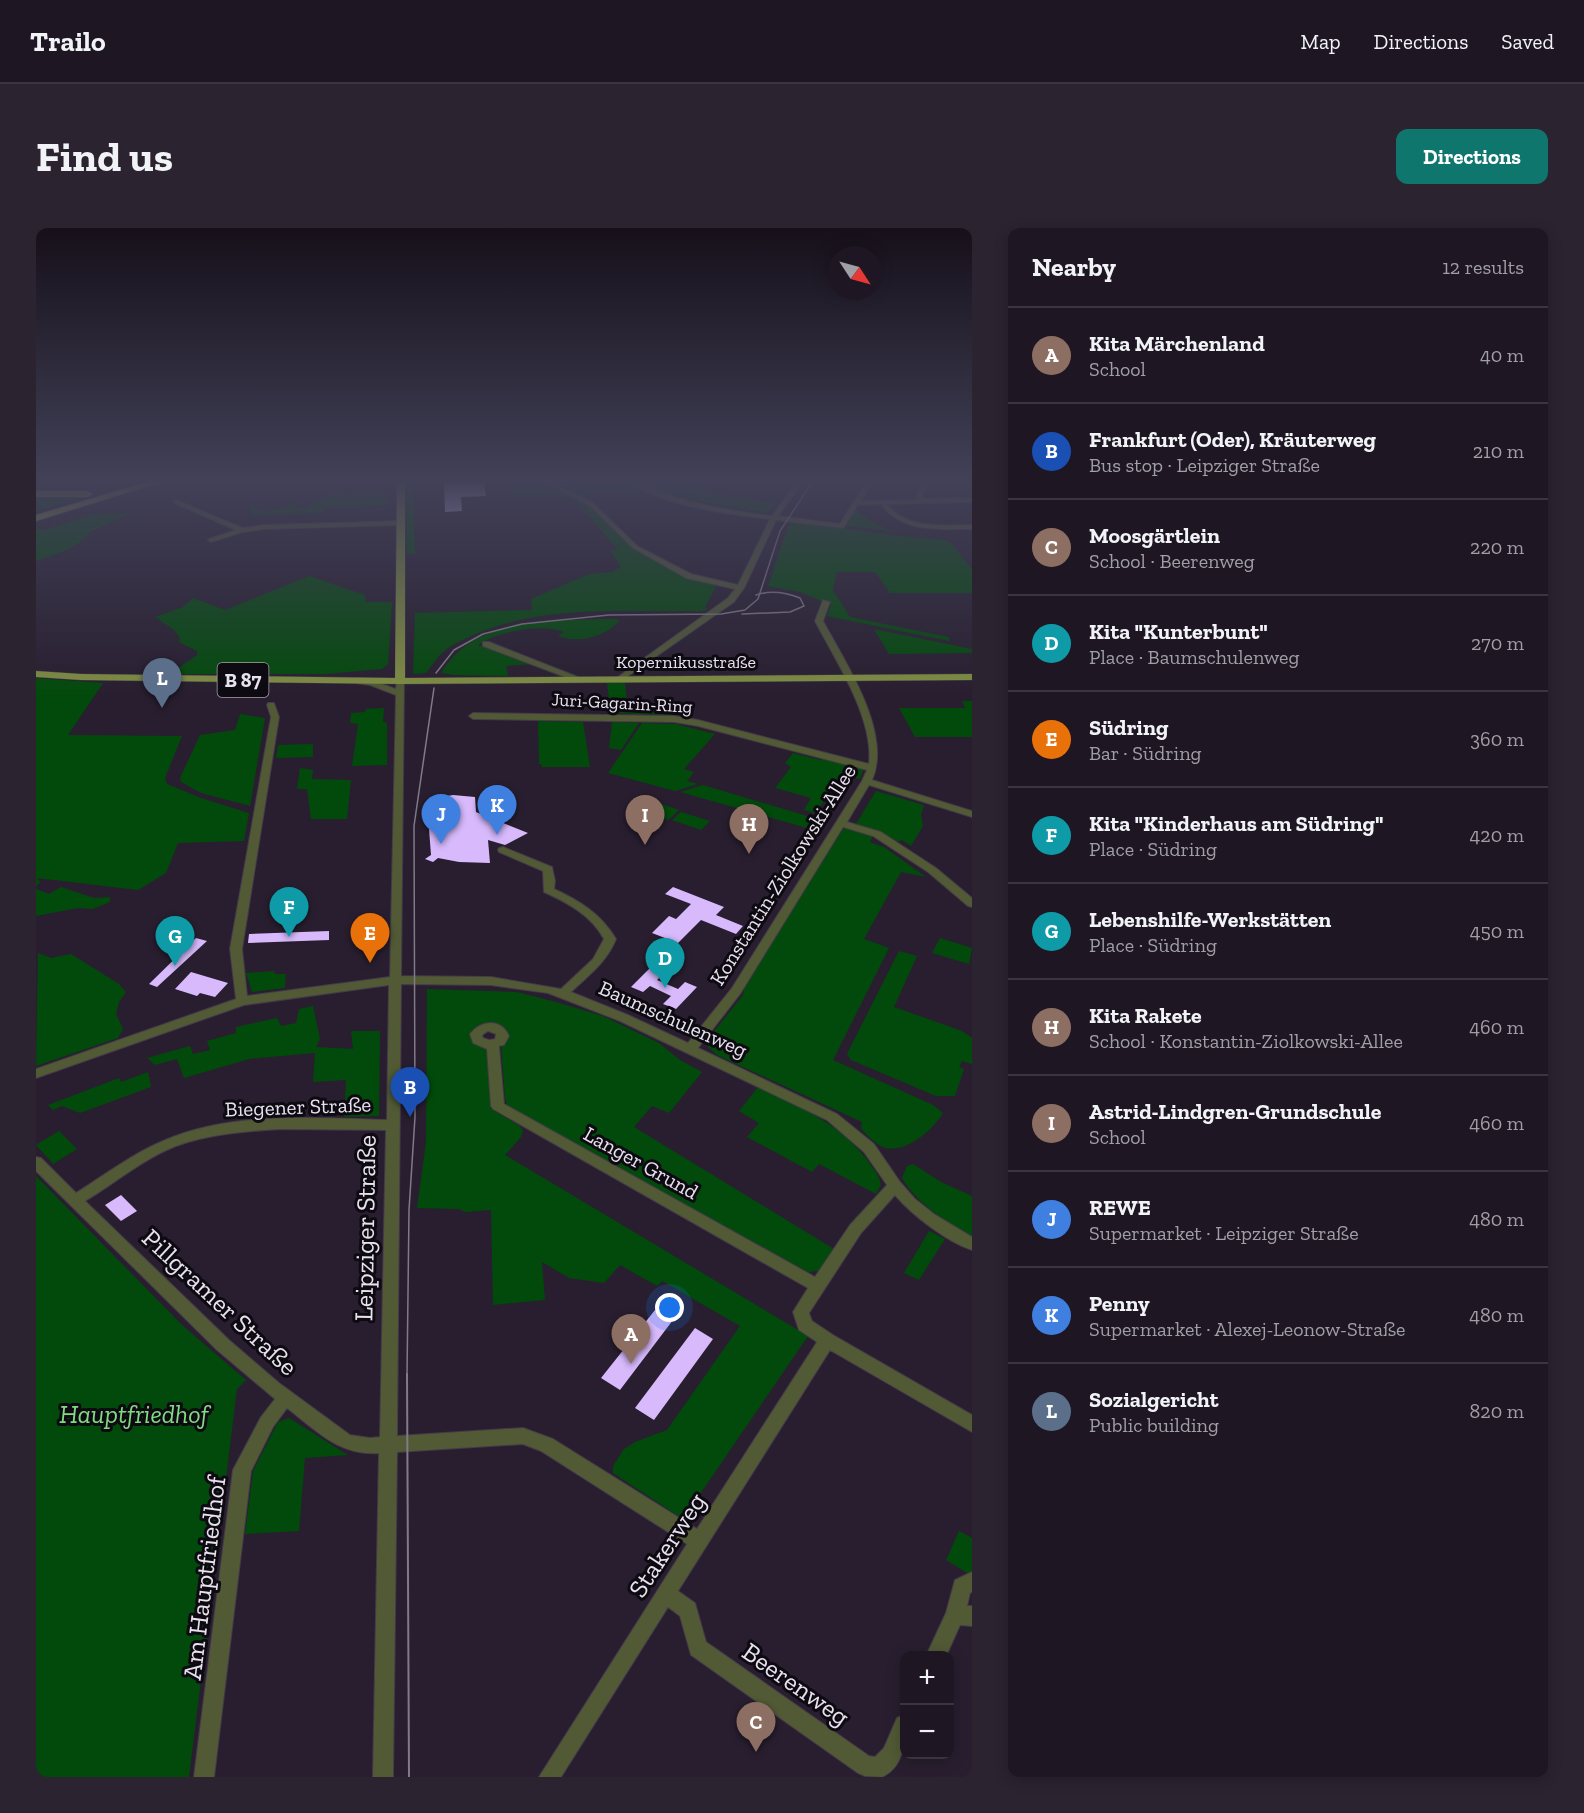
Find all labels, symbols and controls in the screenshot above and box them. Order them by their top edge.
text: Trailo [30,25,106,58]
text: Map [1301,29,1341,54]
text: Directions [1374,29,1468,54]
text: Saved [1501,29,1554,54]
button: Directions [1396,129,1548,184]
text: Find us [36,131,173,182]
north arrow [828,246,882,300]
text: Nearby [1032,251,1116,283]
text: 12 results [1442,255,1524,279]
text: Kita Märchenland [1089,330,1265,357]
text: A [1045,343,1058,367]
text: 40 m [1480,343,1524,367]
text: School [1089,357,1146,381]
text: Frankfurt (Oder), Kräuterweg [1089,426,1376,453]
text: B [1045,439,1058,463]
text: 210 m [1473,439,1524,463]
text: Bus stop · Leipziger Straße [1089,453,1320,477]
text: Moosgärtlein [1089,522,1220,549]
text: C [1045,535,1058,559]
text: 220 m [1470,535,1524,559]
text: School · Beerenweg [1089,549,1255,573]
text: Kita "Kunterbunt" [1089,618,1268,645]
text: D [1045,631,1058,655]
text: 270 m [1471,631,1524,655]
text: Place · Baumschulenweg [1089,645,1299,669]
street label: Kopernikusstraße [616,651,756,673]
pin: L [142,658,182,708]
road number: B 87 [218,663,268,697]
street label: Juri-Gagarin-Ring [551,688,693,718]
text: Südring [1089,714,1169,741]
text: E [1046,727,1057,751]
text: 360 m [1470,727,1524,751]
text: Bar · Südring [1089,741,1202,765]
street label: Konstantin-Ziolkowski-Allee [704,760,861,990]
pin: K [478,786,516,835]
pin: J [422,794,460,844]
pin: I [626,796,664,845]
pin: H [730,804,768,854]
text: Kita "Kinderhaus am Südring" [1089,810,1384,837]
text: F [1046,823,1057,847]
text: 420 m [1470,823,1524,847]
text: Place · Südring [1089,837,1217,861]
pin: F [270,888,308,937]
text: Lebenshilfe-Werkstätten [1089,906,1331,933]
pin: E [350,914,390,963]
pin: G [156,916,194,966]
text: G [1045,919,1058,943]
text: 450 m [1470,919,1524,943]
text: Place · Südring [1089,933,1217,957]
pin: D [646,938,684,988]
street label: Baumschulenweg [595,975,752,1063]
text: Kita Rakete [1089,1002,1202,1029]
text: H [1044,1015,1059,1039]
text: 460 m [1469,1015,1524,1039]
text: School · Konstantin-Ziolkowski-Allee [1089,1029,1403,1053]
pin: B [390,1068,430,1117]
street label: Biegener Straße [224,1091,372,1122]
text: Astrid-Lindgren-Grundschule [1089,1098,1382,1125]
text: I [1048,1111,1055,1135]
text: 460 m [1469,1111,1524,1135]
street label: Langer Grund [580,1121,703,1204]
text: School [1089,1125,1146,1149]
street label: Leipziger Straße [347,1135,383,1321]
text: REWE [1089,1194,1151,1221]
text: J [1047,1207,1056,1231]
text: 480 m [1469,1207,1524,1231]
text: Supermarket · Leipziger Straße [1089,1221,1359,1245]
street label: Pillgramer Straße [136,1222,304,1382]
text: Penny [1089,1290,1150,1317]
your location [655,1293,684,1322]
text: K [1045,1303,1058,1327]
text: 480 m [1469,1303,1524,1327]
pin: A [612,1314,650,1364]
text: Supermarket · Alexej-Leonow-Straße [1089,1317,1405,1341]
text: Sozialgericht [1089,1386,1219,1413]
park label: Hauptfriedhof [59,1398,212,1430]
text: L [1046,1399,1057,1423]
text: 820 m [1470,1399,1524,1423]
text: Public building [1089,1413,1219,1437]
street label: Am Hauptfriedhof [176,1473,233,1682]
street label: Stakerweg [621,1487,713,1603]
street label: Beerenweg [736,1635,856,1733]
map controls [900,1651,954,1759]
button: + [900,1651,954,1705]
pin: C [736,1702,776,1752]
button: − [900,1705,954,1759]

